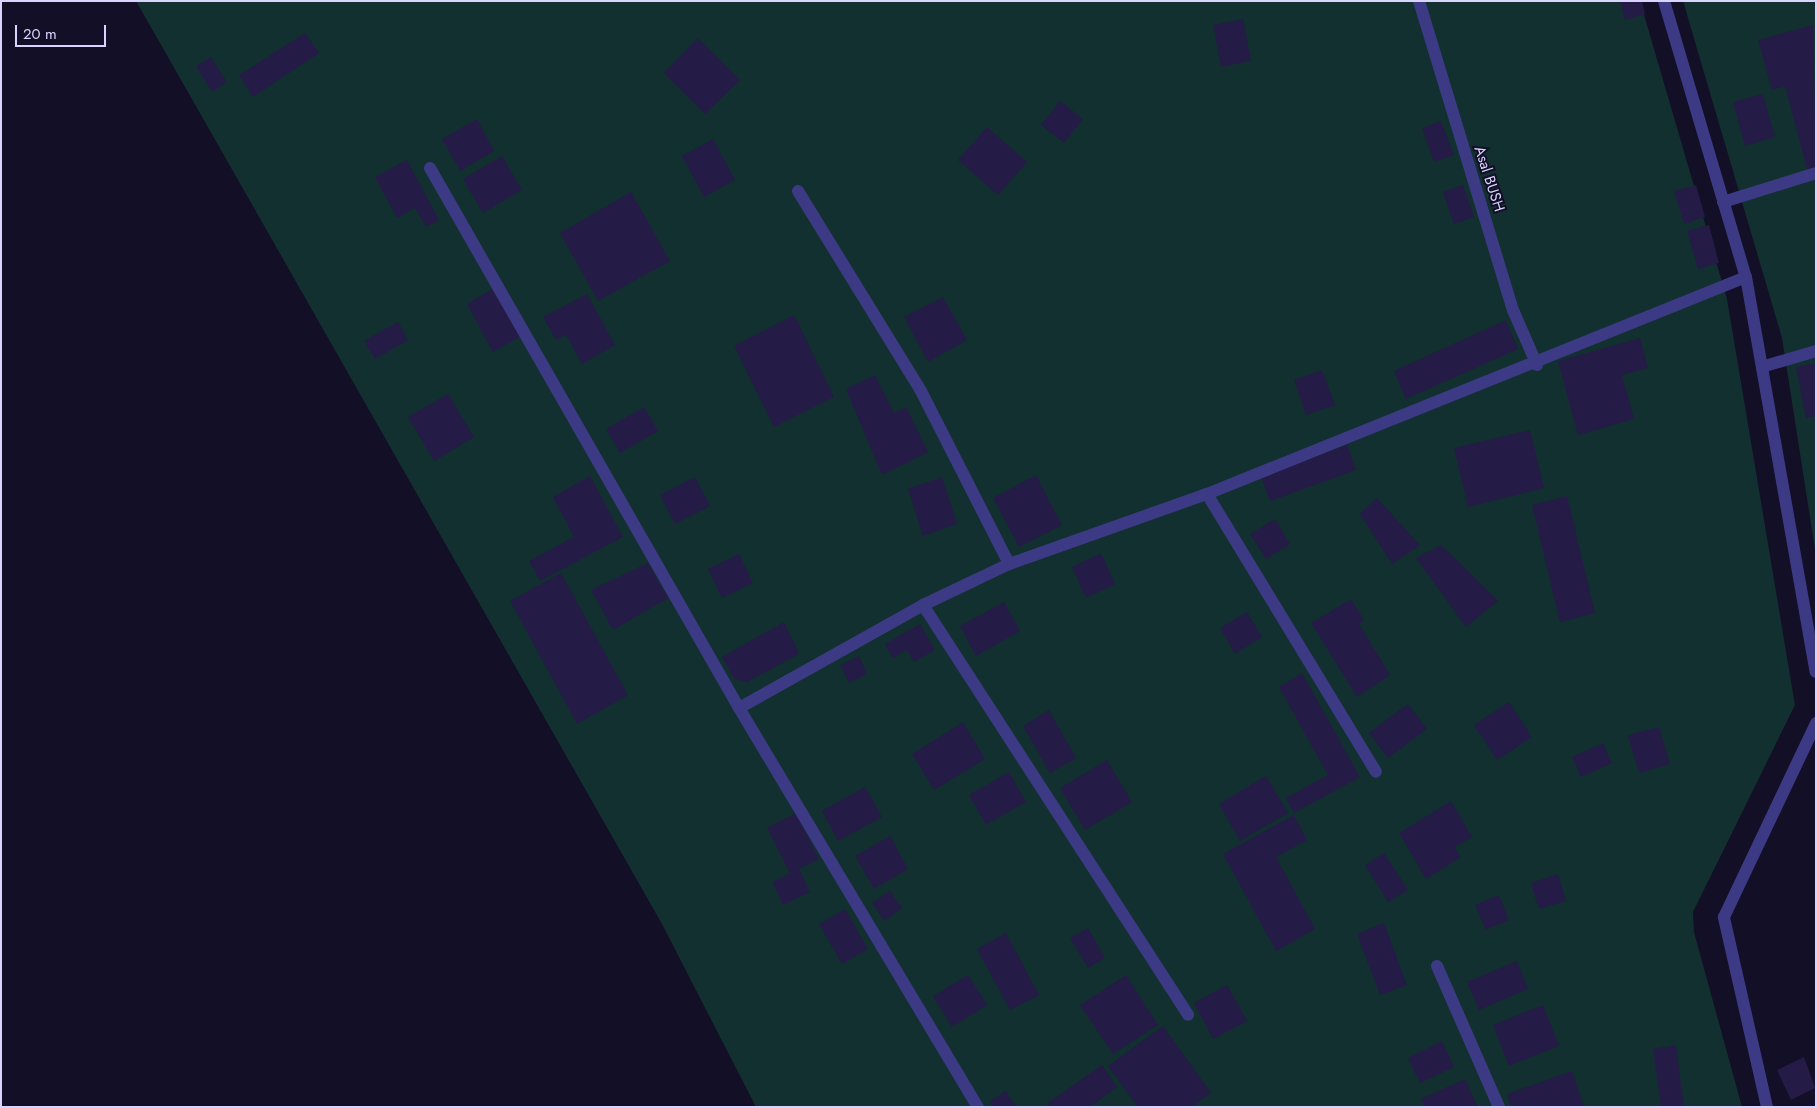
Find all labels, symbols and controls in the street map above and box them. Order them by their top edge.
scale bar [18,15,109,47]
text: 20 m [23,23,57,45]
street label: Asal BUSH [1470,144,1508,214]

